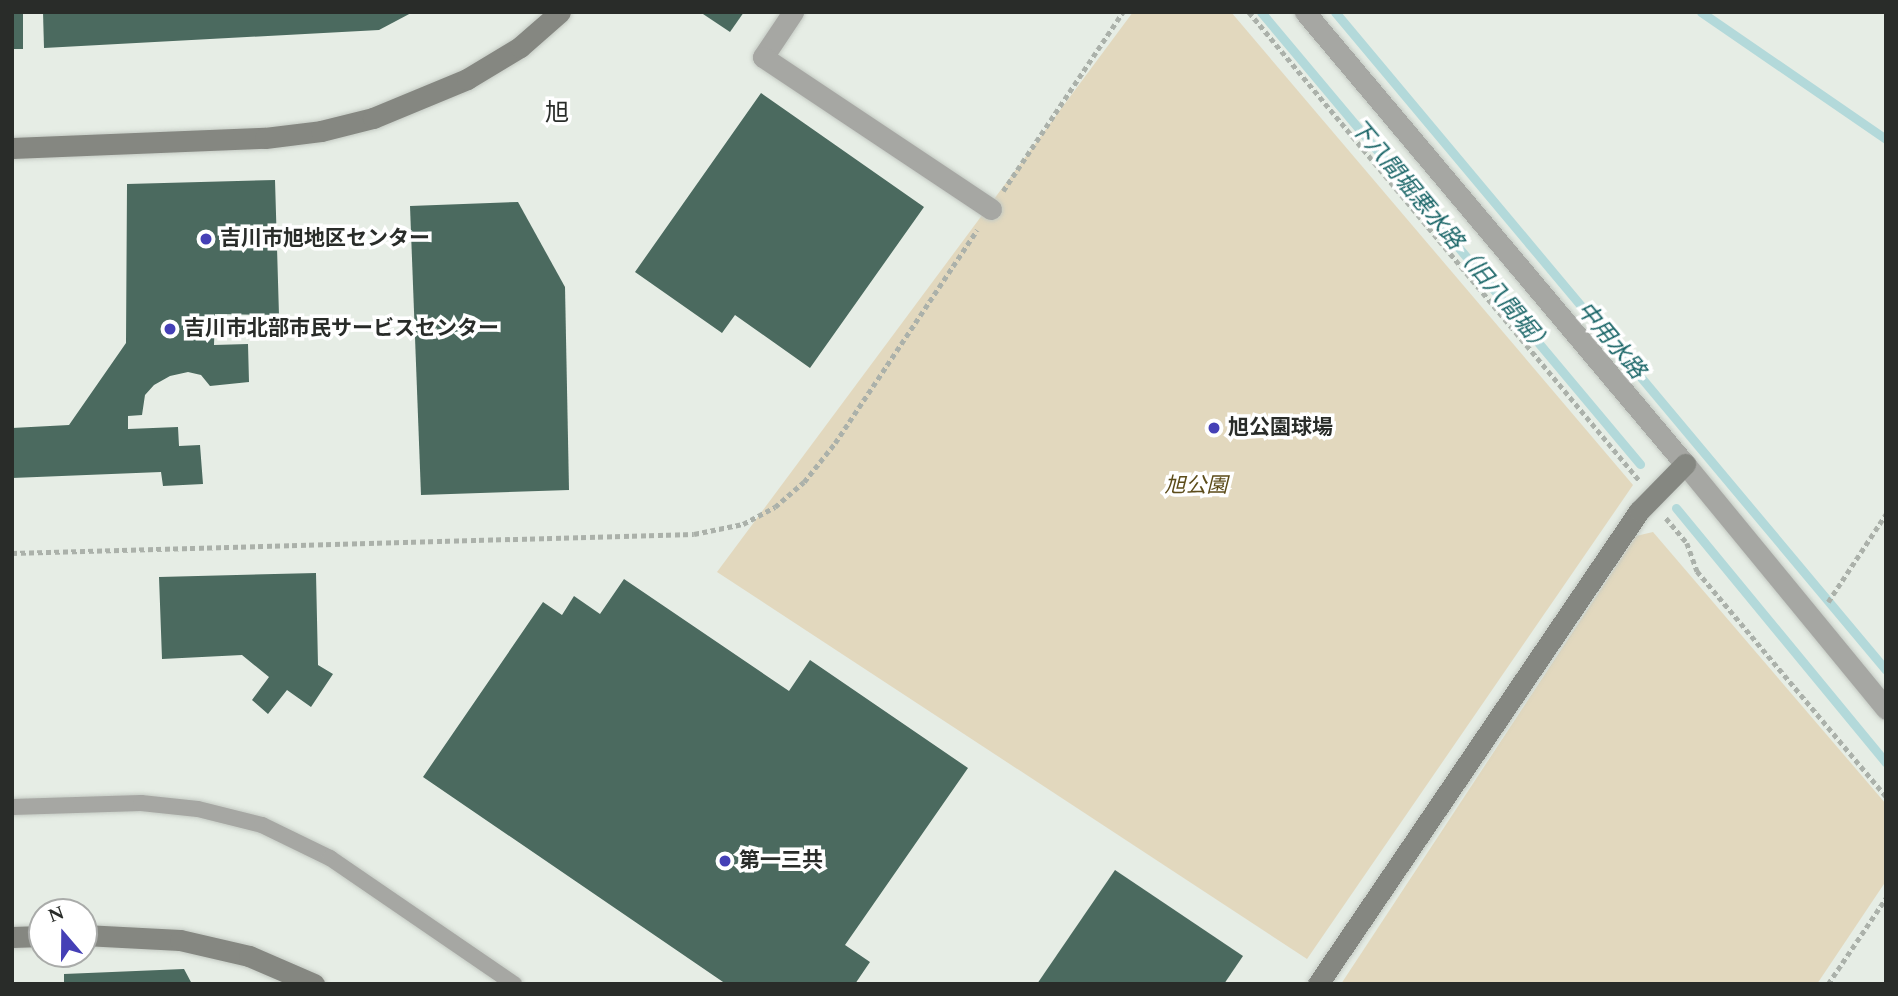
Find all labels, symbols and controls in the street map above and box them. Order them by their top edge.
district label: 旭 [545,100,569,128]
water label: 下八間堀悪水路（旧八間堀） [1343,115,1557,361]
place label: 吉川市旭地区センター [220,226,430,252]
marker: 吉川市旭地区センター [198,231,214,247]
water label: 中用水路 [1570,297,1650,385]
place label: 吉川市北部市民サービスセンター [184,316,499,342]
marker: 吉川市北部市民サービスセンター [162,321,178,337]
place label: 旭公園球場 [1228,415,1333,441]
marker: 旭公園球場 [1206,420,1222,436]
park label: 旭公園 [1165,473,1227,499]
place label: 第一三共 [739,848,823,874]
marker: 第一三共 [717,853,733,869]
north arrow [28,898,98,968]
text: N [44,898,69,931]

